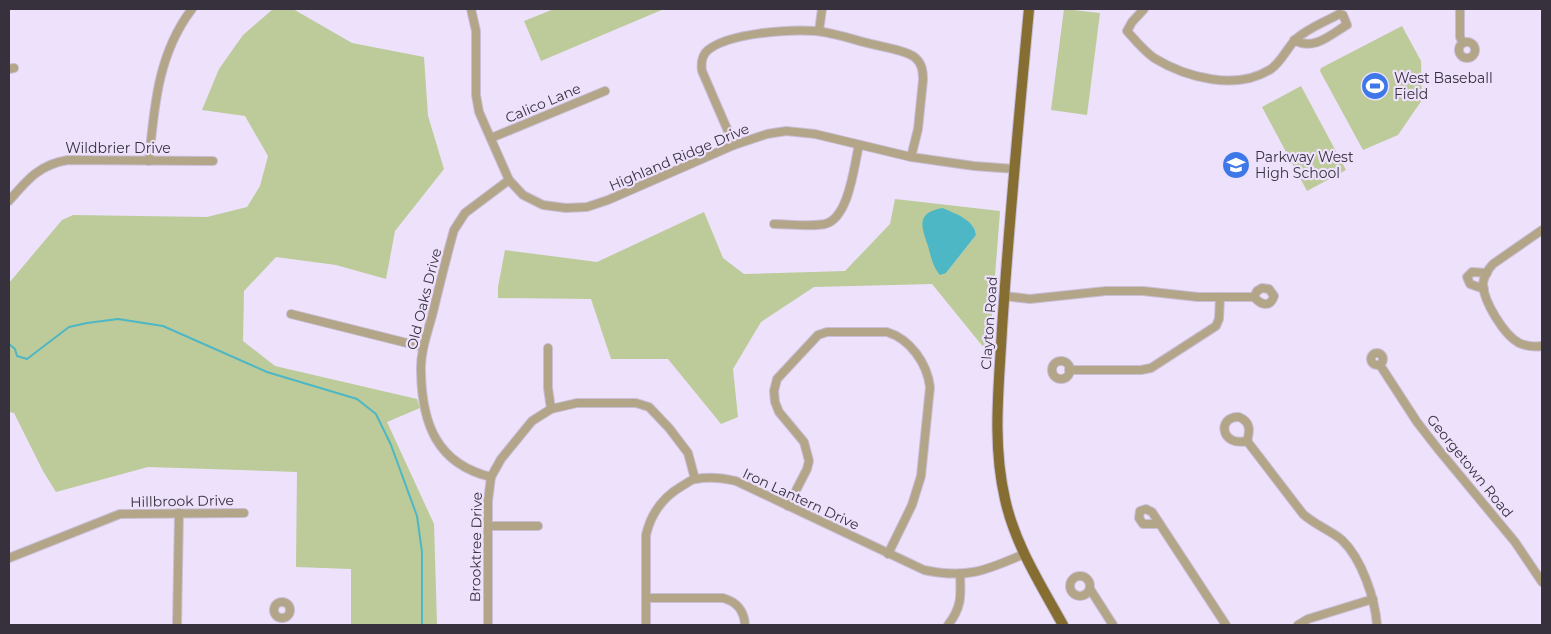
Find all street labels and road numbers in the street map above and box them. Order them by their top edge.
street label: Calico Lane [503,79,583,127]
street label: Highland Ridge Drive [606,119,752,195]
street label: Wildbrier Drive [65,139,171,157]
street label: Old Oaks Drive [403,246,445,352]
street label: Clayton Road [977,276,1001,370]
street label: Georgetown Road [1423,411,1517,521]
street label: Iron Lantern Drive [740,464,862,534]
street label: Hillbrook Drive [130,491,234,511]
street label: Brooktree Drive [466,492,486,602]

